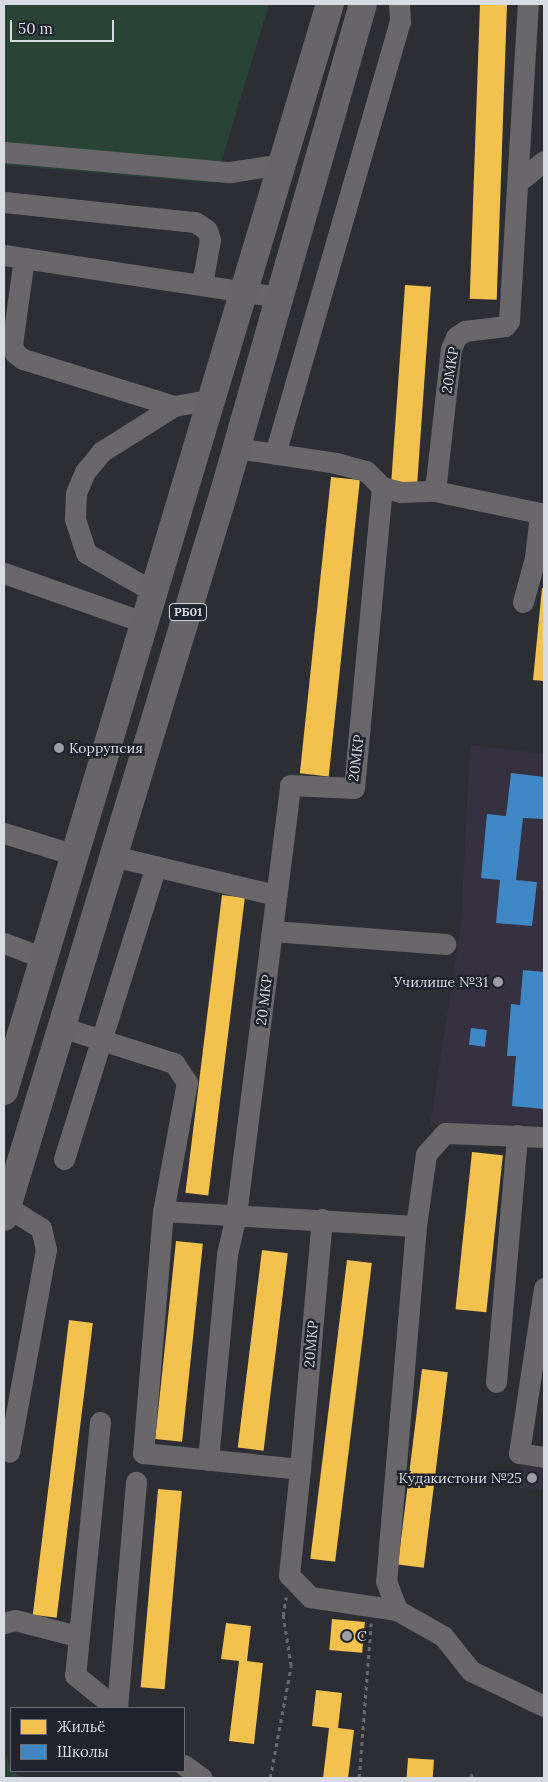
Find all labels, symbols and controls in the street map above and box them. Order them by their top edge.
scale bar [12,10,116,42]
text: 50 m [18,19,53,38]
street label: 20МКР [438,345,462,395]
road number: РБ01 [168,602,208,622]
street label: 20МКР [345,734,367,782]
place label: Коррупсия [69,740,143,756]
marker: Коррупсия [53,742,65,754]
street label: 20 МКР [253,974,275,1026]
place label: Училише №31 [394,974,488,990]
marker: Училише №31 [492,976,504,988]
street label: 20МКР [301,1320,321,1368]
place label: Кудакистони №25 [399,1470,522,1486]
marker: Кудакистони №25 [526,1472,538,1484]
place label: С [357,1628,367,1644]
marker: С [341,1630,353,1642]
legend [10,1707,185,1772]
text: Жильё [57,1717,105,1736]
text: Школы [57,1742,109,1761]

